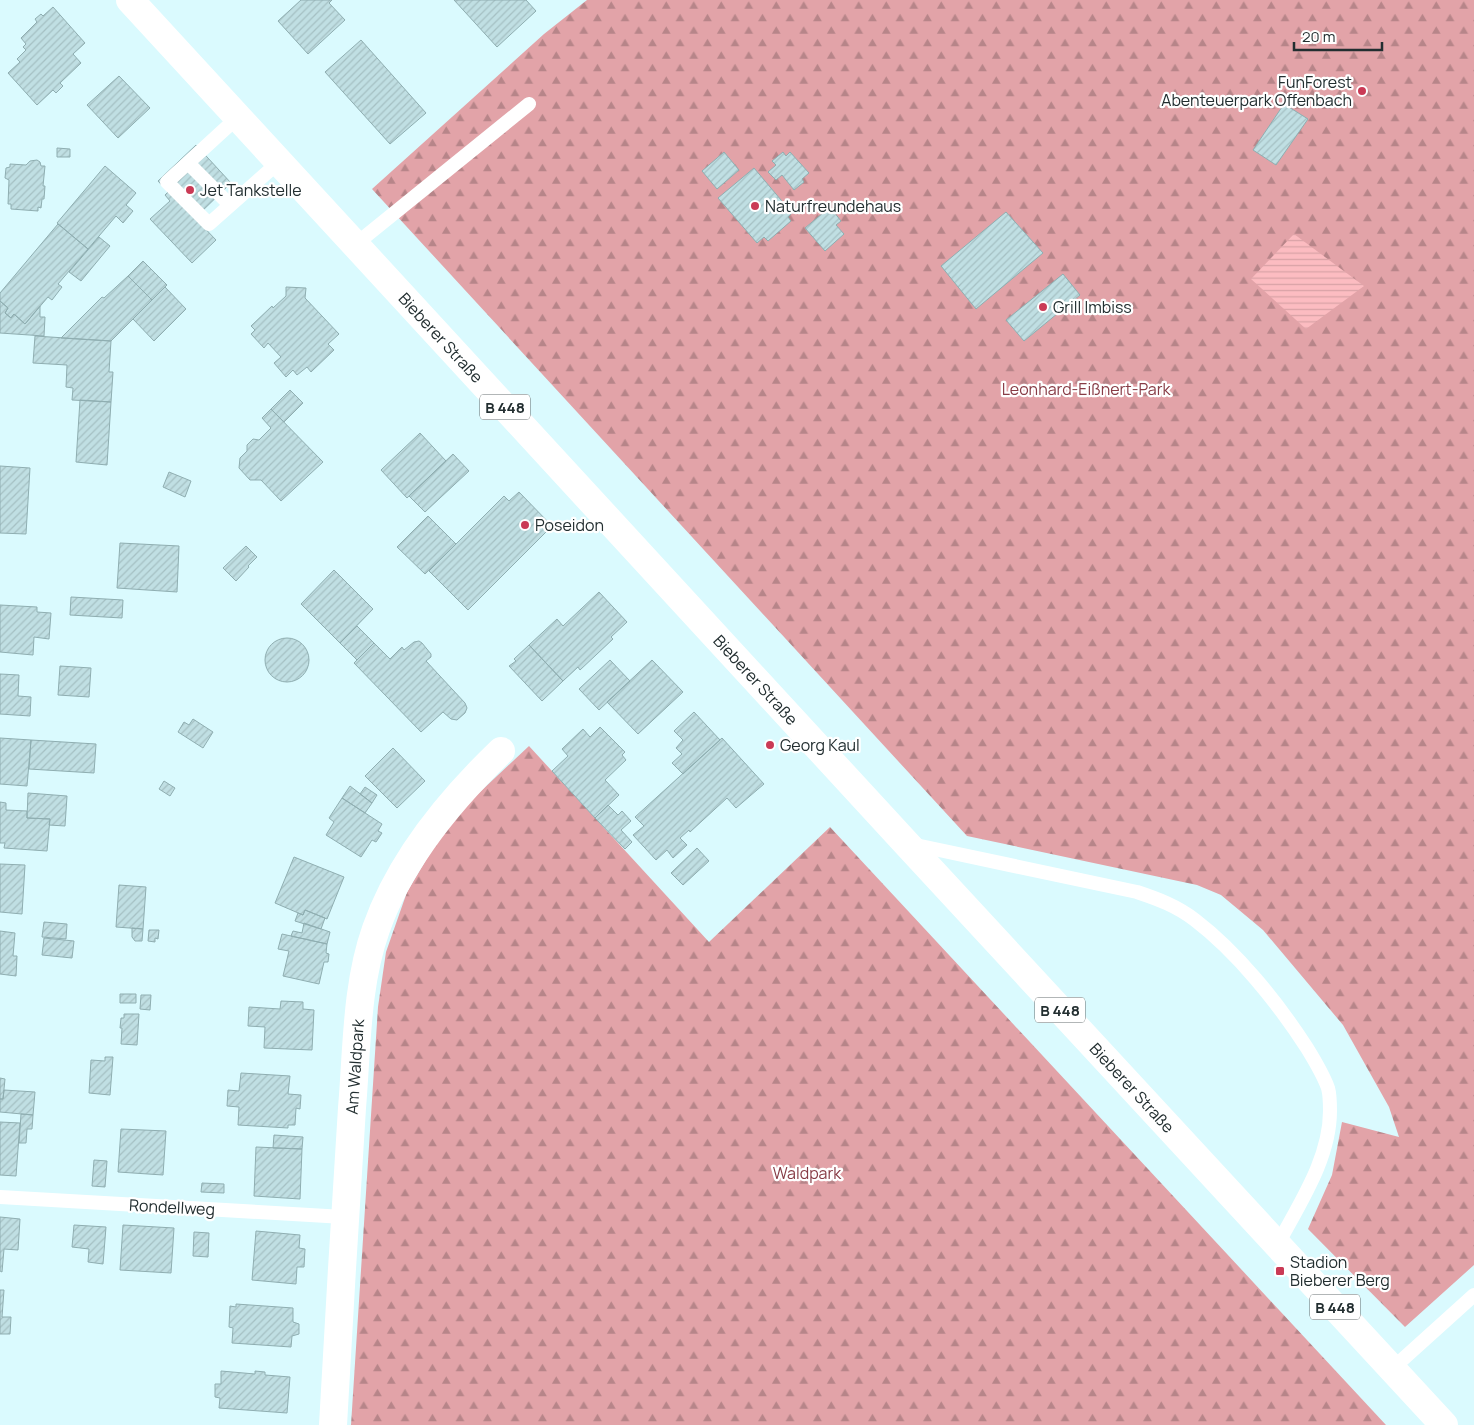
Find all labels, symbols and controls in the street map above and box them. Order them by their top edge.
scale bar [1294,20,1382,52]
text: 20 m [1302,26,1335,47]
place label: FunForest Abenteuerpark Offenbach [1161,71,1352,111]
marker: FunForest Abenteuerpark Offenbach [1356,85,1368,97]
place label: Jet Tankstelle [200,179,302,201]
marker: Jet Tankstelle [184,184,196,196]
place label: Naturfreundehaus [765,195,901,217]
marker: Naturfreundehaus [749,200,761,212]
street label: Bieberer Straße [394,288,488,388]
place label: Grill Imbiss [1053,296,1132,318]
marker: Grill Imbiss [1037,301,1049,313]
park label: Leonhard-Eißnert-Park [1002,378,1171,400]
road number: B 448 [480,394,530,420]
place label: Poseidon [535,514,604,536]
marker: Poseidon [519,519,531,531]
street label: Bieberer Straße [709,630,803,730]
place label: Georg Kaul [780,734,860,756]
marker: Georg Kaul [764,739,776,751]
road number: B 448 [1035,998,1085,1022]
street label: Am Waldpark [341,1017,369,1115]
street label: Bieberer Straße [1085,1038,1179,1138]
park label: Waldpark [773,1162,842,1184]
street label: Rondellweg [128,1194,216,1220]
place label: Stadion Bieberer Berg [1290,1251,1390,1291]
marker: Stadion Bieberer Berg [1274,1265,1286,1277]
road number: B 448 [1310,1294,1360,1320]

